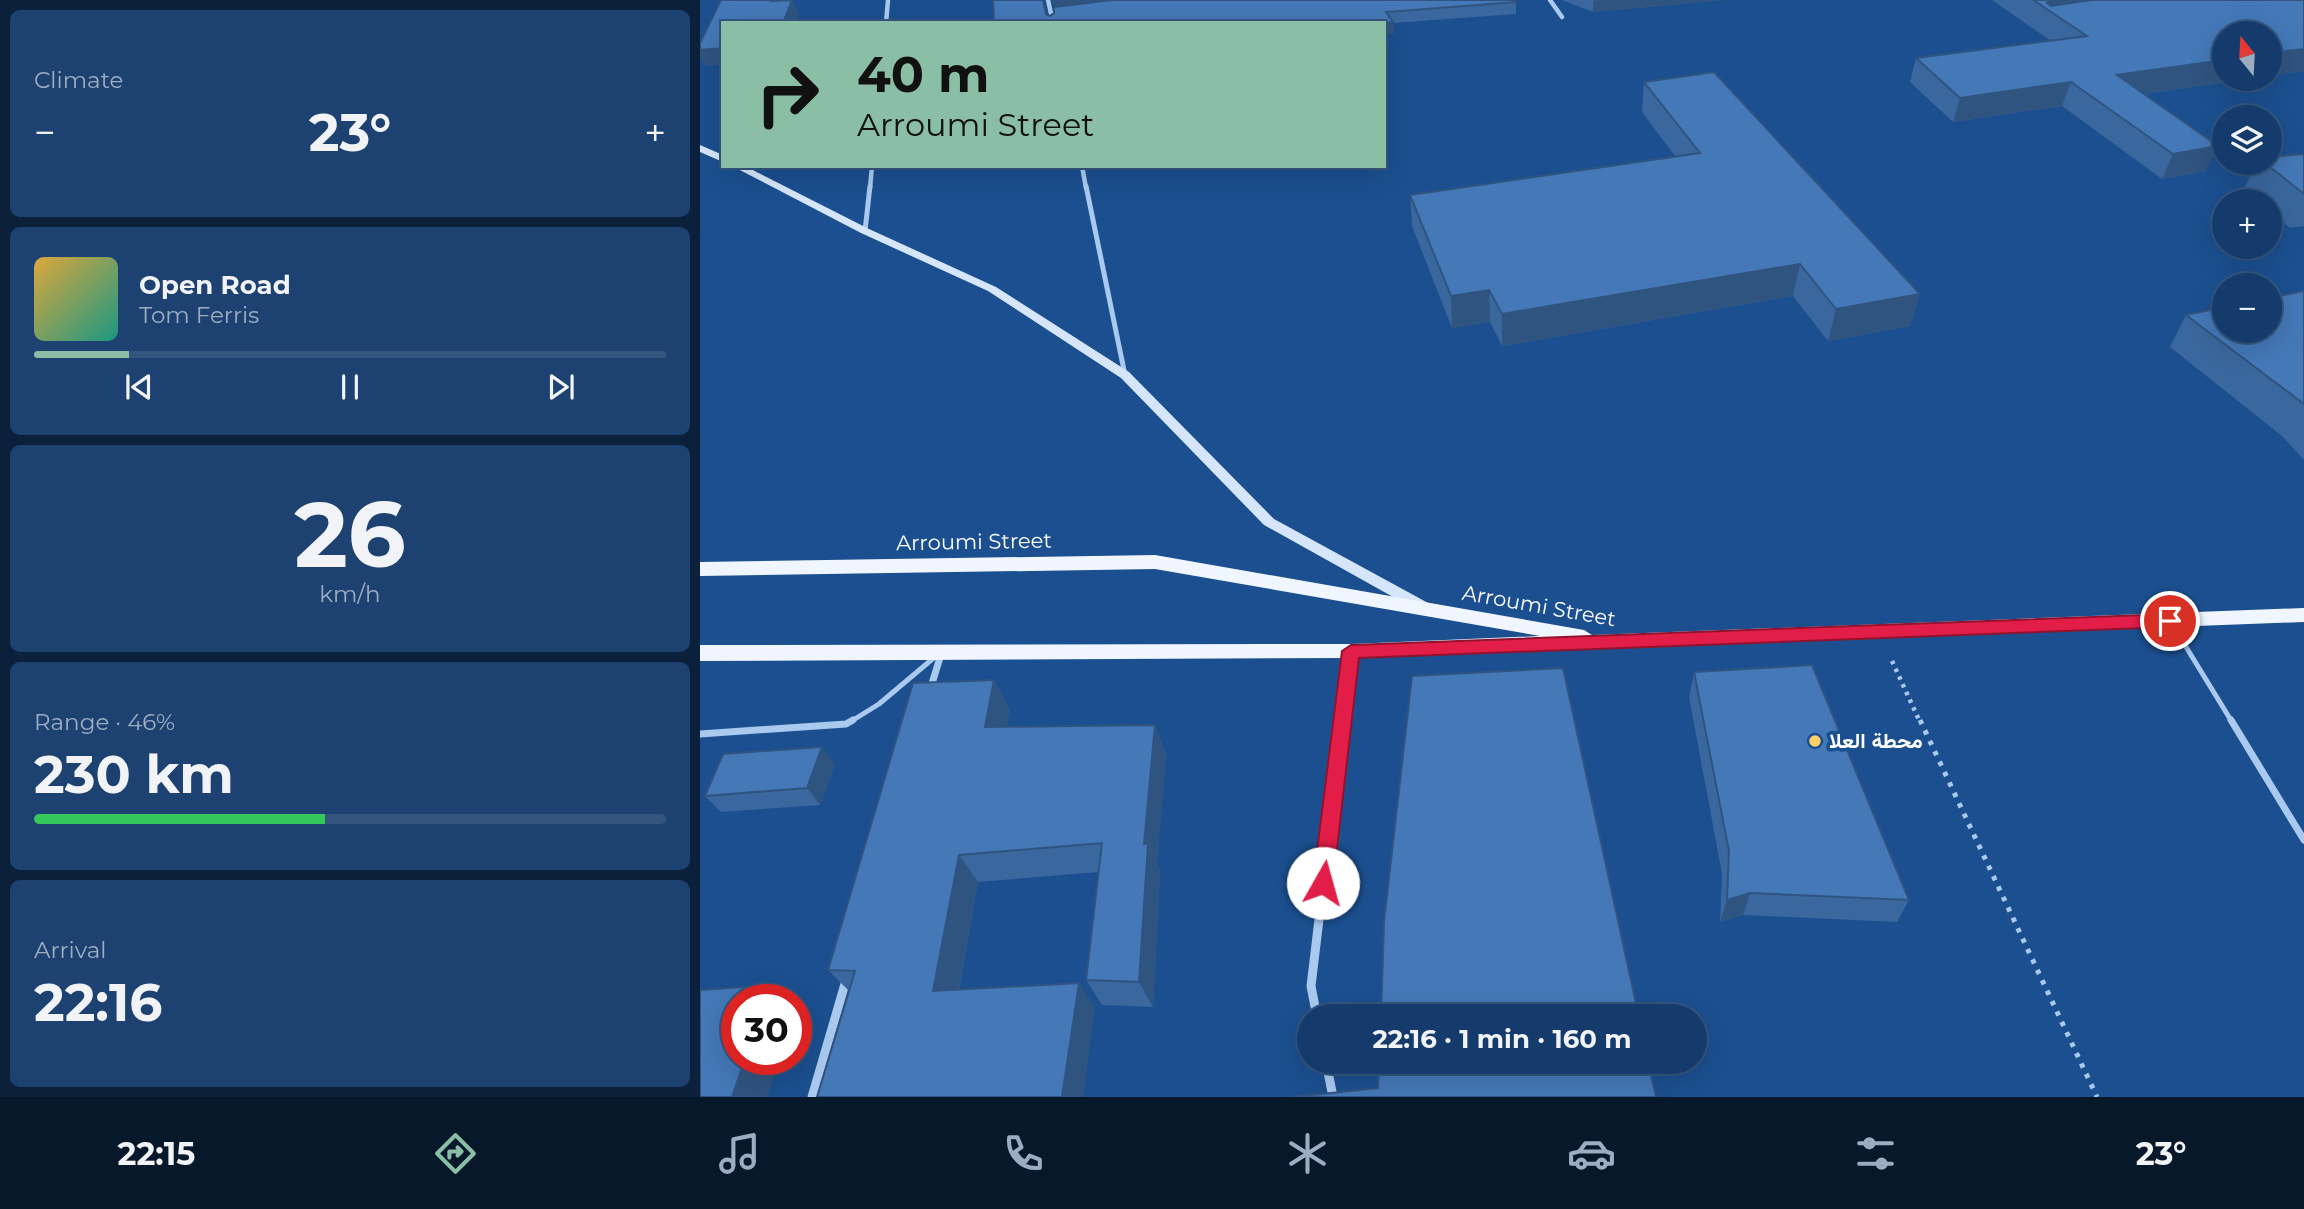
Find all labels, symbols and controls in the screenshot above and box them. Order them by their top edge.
north arrow [2212,21,2282,91]
map controls [2212,21,2282,343]
text: 40 m [857,45,989,104]
icon: right [742,49,833,140]
text: Climate [34,66,123,94]
text: 23° [309,101,391,164]
text: Arroumi Street [857,105,1094,144]
button: layers [2212,105,2282,175]
text: − [34,109,56,156]
text: + [644,109,666,156]
button: + [2212,189,2282,259]
text: Open Road [139,269,291,301]
button: − [2212,273,2282,343]
text: Tom Ferris [139,301,259,329]
icon: previous [120,368,158,406]
icon: pause [331,368,369,406]
icon: next [542,368,580,406]
text: 26 [294,479,406,590]
street label: Arroumi Street [896,528,1052,555]
text: km/h [319,580,381,608]
street label: Arroumi Street [1460,580,1618,631]
pin [2140,591,2200,651]
icon: arrive [2151,602,2189,640]
text: Range · 46% [34,708,175,736]
place label: محطة العلا [1829,728,1923,753]
marker: محطة العلا [1807,733,1823,749]
text: 230 km [34,743,234,806]
position arrow [1286,846,1360,920]
text: Arrival [34,936,107,964]
text: 22:16 [34,971,163,1034]
speed limit sign: 30 [721,984,812,1075]
text: 22:16 · 1 min · 160 m [1372,1023,1632,1055]
icon: directions [431,1129,480,1178]
icon: music [715,1129,764,1178]
icon: phone [999,1129,1048,1178]
icon: climate [1283,1129,1332,1178]
icon: car [1567,1129,1616,1178]
icon: filters [1851,1129,1900,1178]
text: 22:15 [118,1134,195,1173]
text: 23° [2136,1134,2186,1173]

